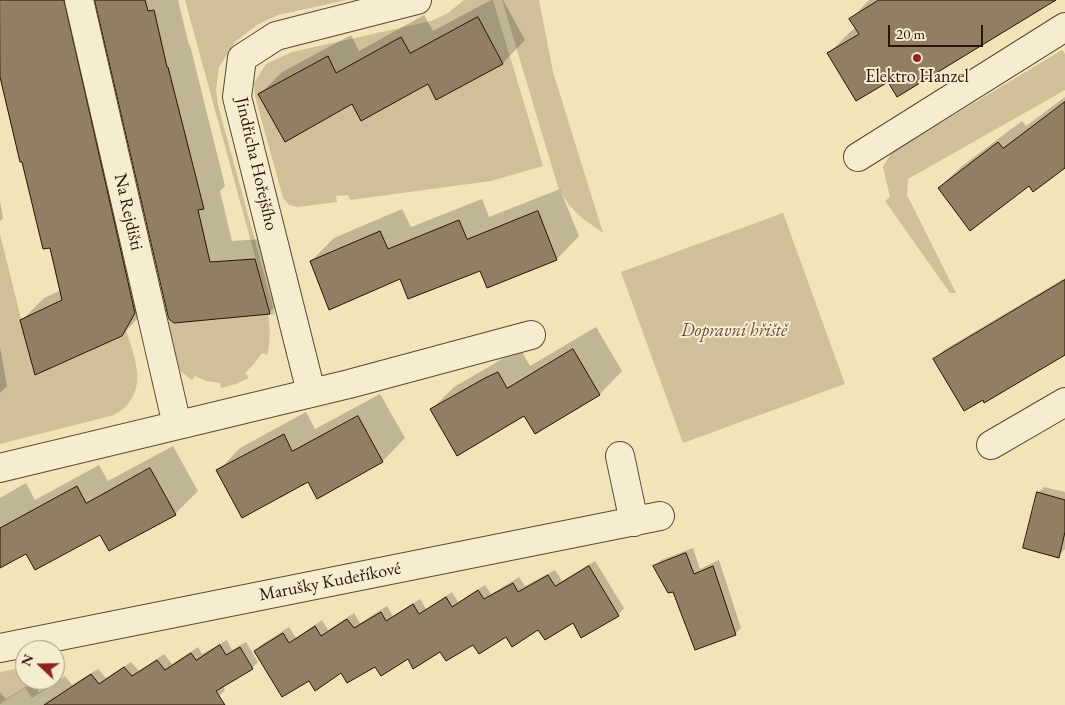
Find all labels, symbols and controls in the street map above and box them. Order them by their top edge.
scale bar [890,15,985,47]
text: 20 m [896,24,925,43]
marker: Elektro Hanzel [911,52,923,64]
place label: Elektro Hanzel [865,66,969,88]
street label: Jindřicha Hořejšího [230,95,282,233]
street label: Na Rejdišti [109,171,147,253]
park label: Dopravní hřiště [681,320,787,342]
street label: Marušky Kudeříkové [257,558,403,606]
north arrow [15,640,65,690]
text: N [16,651,37,669]

